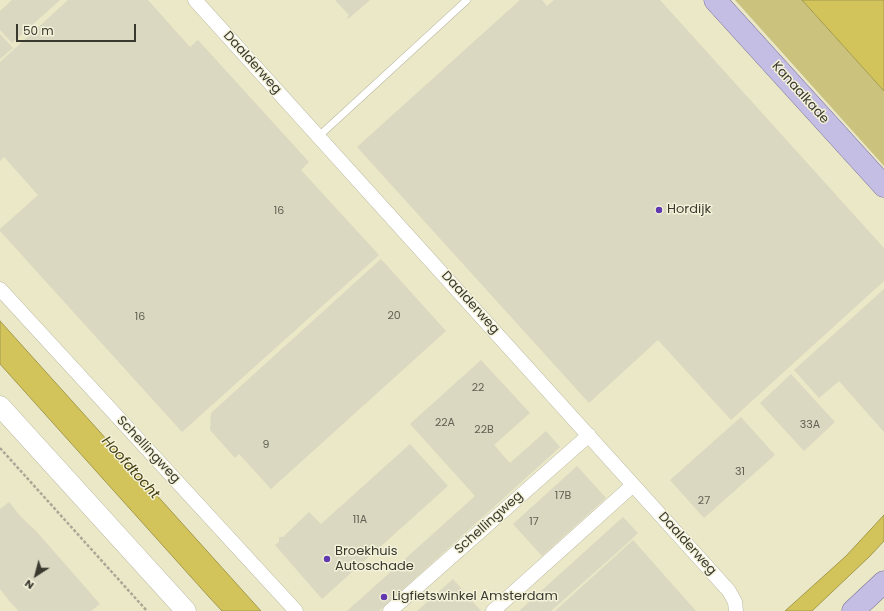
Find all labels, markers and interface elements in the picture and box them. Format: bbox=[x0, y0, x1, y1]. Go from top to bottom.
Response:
scale bar bbox=[18, 16, 138, 42]
text: 50 m bbox=[23, 22, 54, 39]
street label: Daalderweg bbox=[220, 28, 284, 98]
street label: Kanaalkade bbox=[768, 59, 832, 127]
place label: Hordijk bbox=[667, 202, 711, 218]
house number: 16 bbox=[274, 204, 284, 218]
marker: Hordijk bbox=[654, 205, 664, 215]
street label: Daalderweg bbox=[438, 268, 502, 338]
house number: 20 bbox=[387, 309, 401, 323]
house number: 16 bbox=[135, 310, 145, 324]
house number: 22 bbox=[472, 381, 484, 395]
street label: Schellingweg bbox=[113, 413, 183, 487]
house number: 22A bbox=[435, 416, 455, 430]
house number: 33A bbox=[800, 418, 820, 432]
house number: 22B bbox=[474, 423, 494, 437]
water label: Hoofdtocht bbox=[98, 433, 162, 503]
house number: 9 bbox=[263, 438, 269, 452]
house number: 31 bbox=[735, 465, 745, 479]
street label: Schellingweg bbox=[452, 488, 526, 558]
house number: 17B bbox=[555, 489, 571, 503]
house number: 27 bbox=[698, 494, 710, 508]
street label: Daalderweg bbox=[655, 509, 719, 579]
house number: 11A bbox=[353, 513, 367, 527]
house number: 17 bbox=[529, 515, 539, 529]
place label: Broekhuis Autoschade bbox=[335, 544, 414, 575]
marker: Broekhuis Autoschade bbox=[322, 554, 332, 564]
north arrow bbox=[16, 555, 56, 595]
text: N bbox=[21, 576, 37, 594]
place label: Ligfietswinkel Amsterdam bbox=[392, 589, 558, 605]
marker: Ligfietswinkel Amsterdam bbox=[379, 592, 389, 602]

